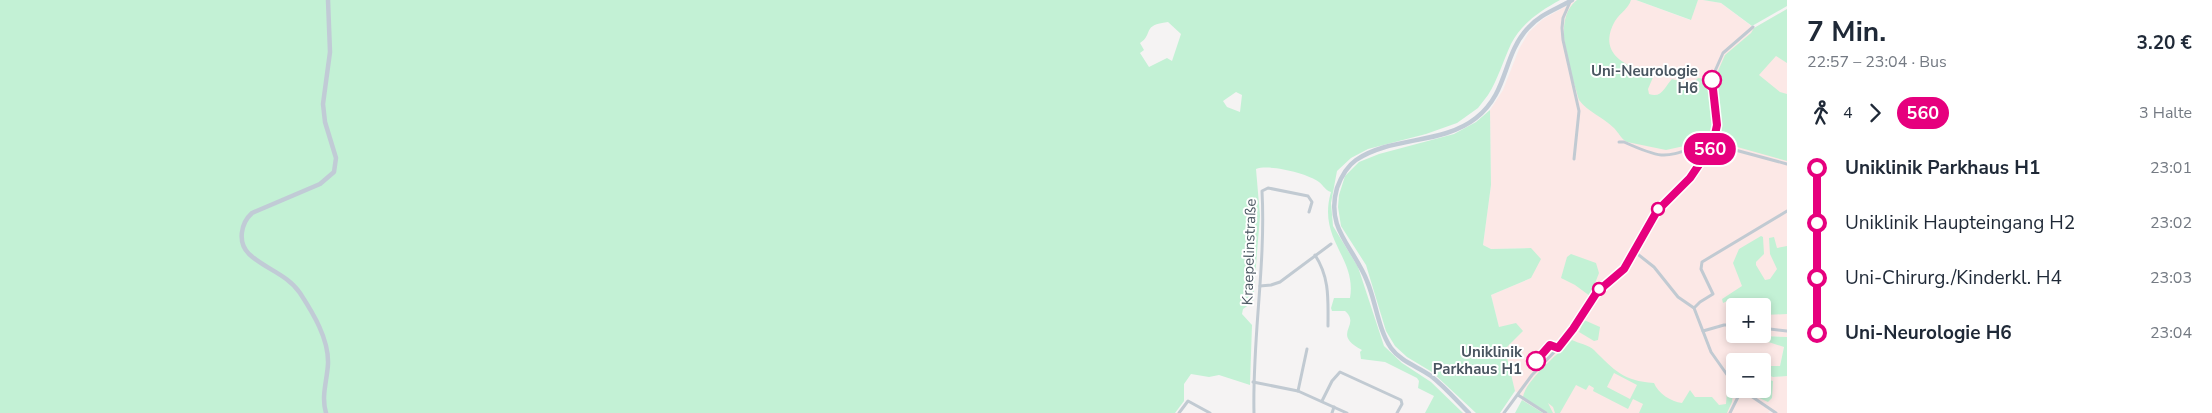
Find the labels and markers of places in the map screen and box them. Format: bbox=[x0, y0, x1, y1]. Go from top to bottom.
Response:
place label: Uni-Neurologie H6 bbox=[1591, 61, 1698, 98]
marker: Uni-Neurologie H6 bbox=[1702, 70, 1722, 90]
unlabelled marker bbox=[1651, 202, 1665, 216]
unlabelled marker bbox=[1592, 282, 1606, 296]
place label: Uniklinik Parkhaus H1 bbox=[1433, 342, 1523, 379]
marker: Uniklinik Parkhaus H1 bbox=[1526, 351, 1546, 371]

